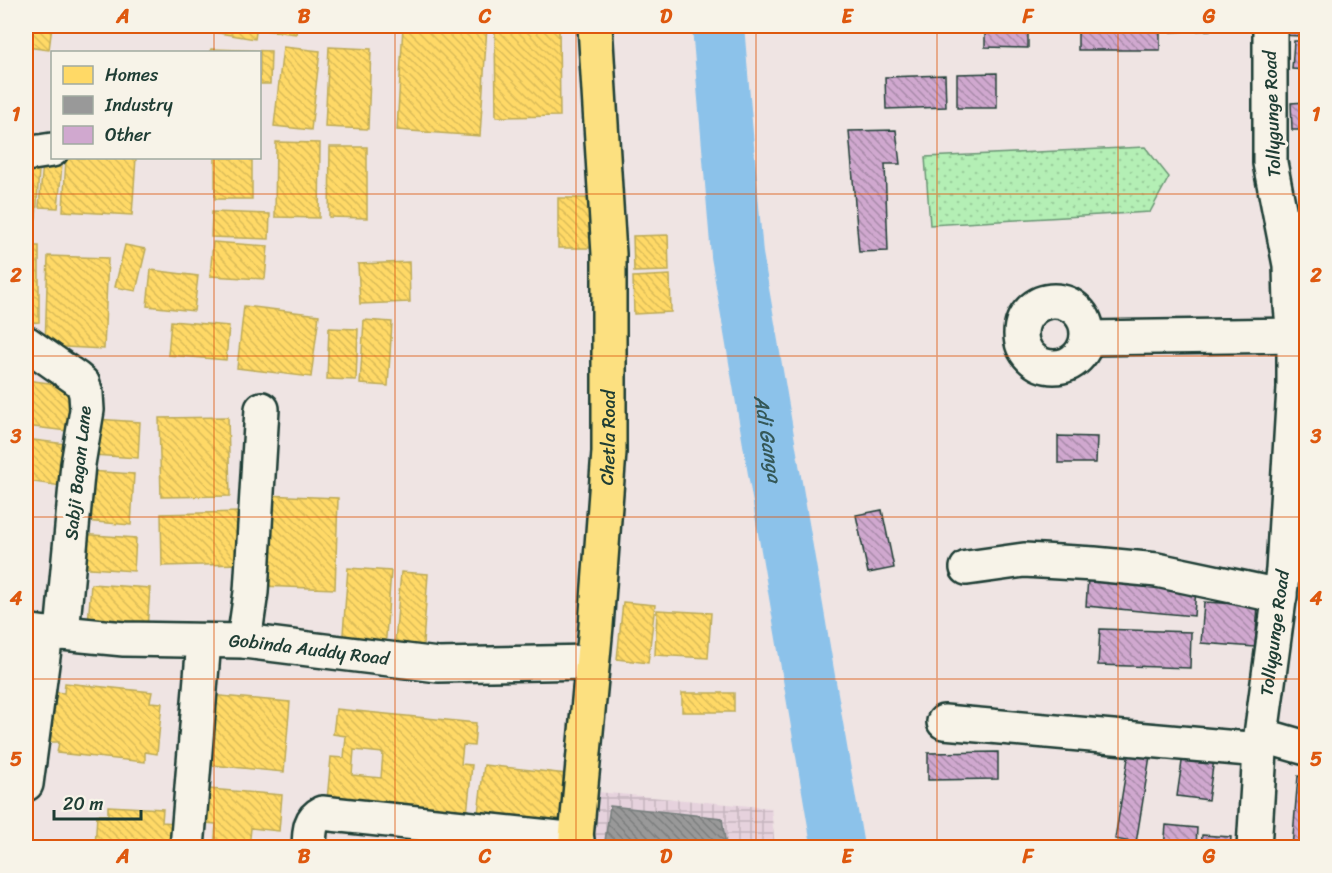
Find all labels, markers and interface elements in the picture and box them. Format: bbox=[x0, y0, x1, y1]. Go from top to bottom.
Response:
text: A bbox=[115, 0, 130, 34]
text: B bbox=[298, 0, 311, 34]
text: C bbox=[478, 0, 492, 34]
text: D bbox=[660, 0, 673, 34]
text: E bbox=[841, 0, 854, 34]
text: F bbox=[1022, 0, 1035, 34]
text: G bbox=[1202, 0, 1216, 34]
street label: Tollygunge Road bbox=[1254, 49, 1290, 178]
legend bbox=[51, 51, 261, 159]
text: Homes bbox=[105, 59, 159, 91]
text: Industry bbox=[104, 89, 174, 121]
text: 1 bbox=[12, 97, 21, 132]
text: 1 bbox=[1312, 97, 1321, 132]
text: Other bbox=[105, 119, 152, 151]
text: 2 bbox=[9, 258, 22, 293]
text: 2 bbox=[1309, 258, 1322, 293]
street label: Chetla Road bbox=[591, 388, 625, 486]
water label: Adi Ganga bbox=[743, 391, 793, 487]
street label: Sabji Bagan Lane bbox=[55, 404, 101, 542]
text: 3 bbox=[10, 419, 22, 454]
text: 3 bbox=[1310, 419, 1322, 454]
street label: Tollygunge Road bbox=[1250, 567, 1299, 698]
text: 4 bbox=[9, 581, 23, 616]
text: 4 bbox=[1309, 581, 1323, 616]
street label: Gobinda Auddy Road bbox=[229, 625, 392, 675]
text: 5 bbox=[10, 742, 22, 777]
text: 5 bbox=[1310, 742, 1322, 777]
scale bar bbox=[54, 783, 141, 821]
text: 20 m bbox=[63, 788, 103, 820]
text: A bbox=[115, 839, 130, 873]
text: B bbox=[298, 839, 311, 873]
text: C bbox=[478, 839, 492, 873]
text: D bbox=[660, 839, 673, 873]
text: E bbox=[841, 839, 854, 873]
text: F bbox=[1022, 839, 1035, 873]
text: G bbox=[1202, 839, 1216, 873]

